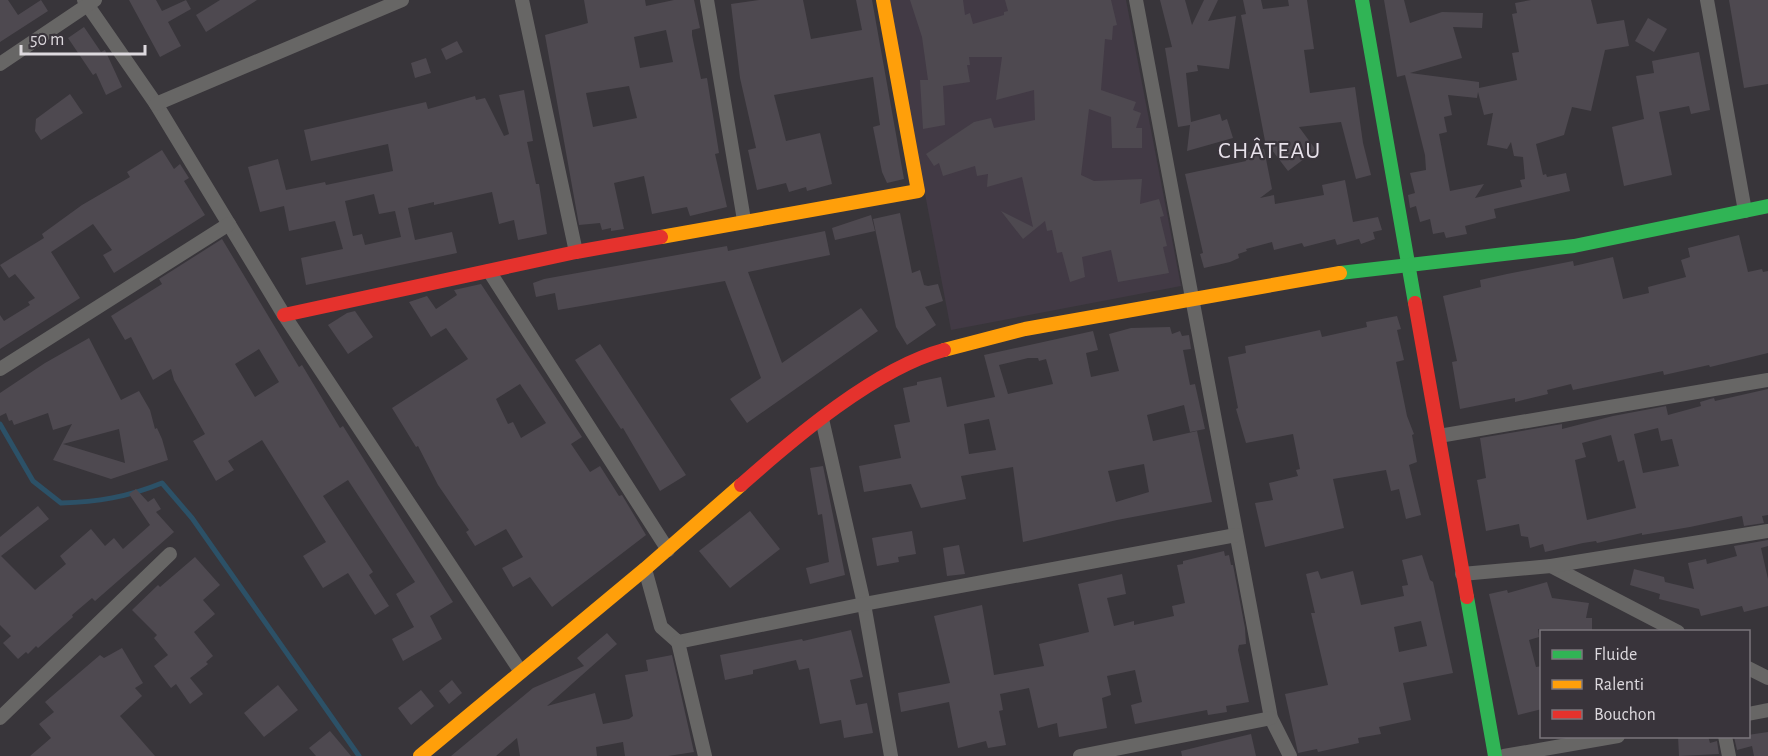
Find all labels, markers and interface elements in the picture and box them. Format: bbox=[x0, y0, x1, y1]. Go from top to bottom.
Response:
scale bar bbox=[21, 18, 146, 56]
text: 50 m bbox=[30, 31, 64, 49]
district label: CHÂTEAU bbox=[1218, 137, 1322, 163]
legend bbox=[1540, 630, 1750, 738]
text: Fluide bbox=[1594, 646, 1637, 664]
text: Ralenti bbox=[1594, 676, 1644, 694]
text: Bouchon bbox=[1594, 706, 1656, 724]

